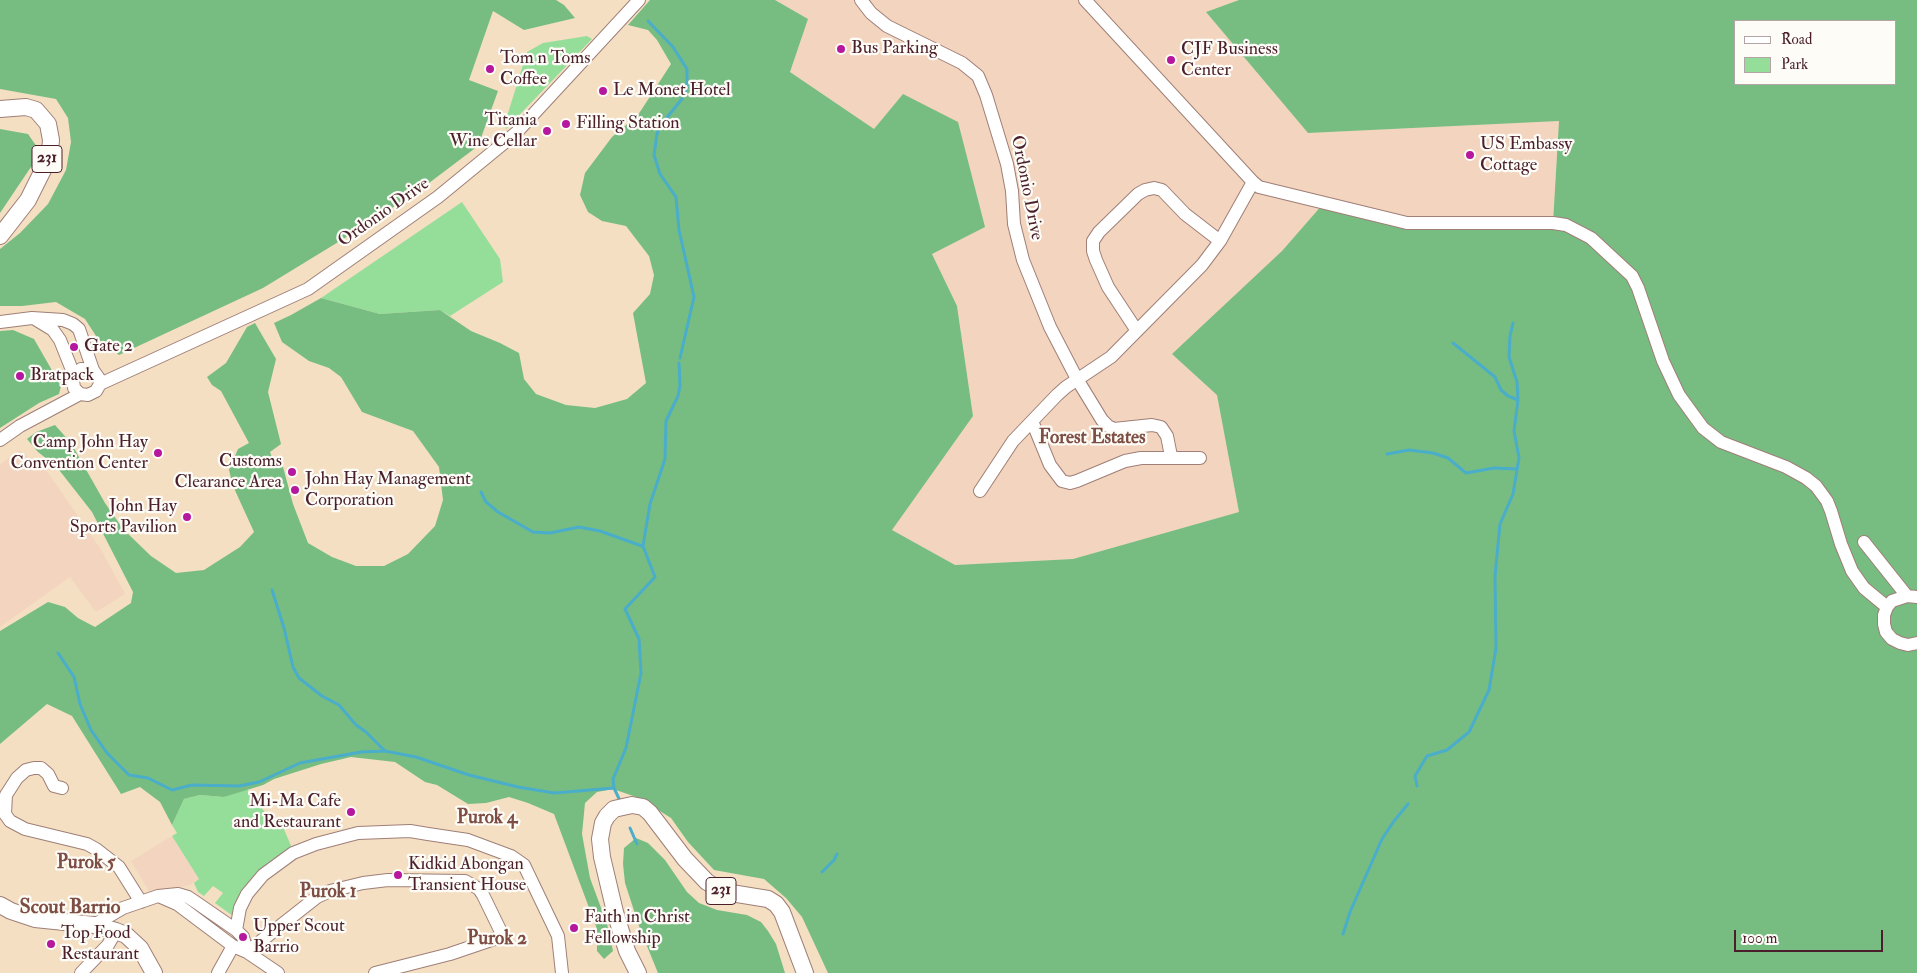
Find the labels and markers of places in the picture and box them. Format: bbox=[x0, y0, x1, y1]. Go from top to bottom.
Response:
place label: Bus Parking bbox=[851, 38, 938, 60]
place label: CJF Business Center bbox=[1181, 39, 1278, 82]
marker: Bus Parking bbox=[835, 43, 847, 55]
place label: Tom n Toms Coffee bbox=[500, 48, 590, 90]
marker: CJF Business Center bbox=[1165, 54, 1177, 66]
marker: Tom n Toms Coffee bbox=[484, 63, 496, 75]
place label: Le Monet Hotel bbox=[613, 80, 731, 102]
marker: Le Monet Hotel bbox=[597, 85, 609, 97]
place label: Titania Wine Cellar bbox=[449, 110, 537, 152]
place label: Filling Station bbox=[576, 113, 680, 135]
marker: Filling Station bbox=[560, 118, 572, 130]
marker: Titania Wine Cellar bbox=[541, 125, 553, 137]
place label: US Embassy Cottage bbox=[1480, 134, 1572, 176]
marker: US Embassy Cottage bbox=[1464, 149, 1476, 161]
place label: Gate 2 bbox=[84, 336, 133, 358]
marker: Gate 2 bbox=[68, 341, 80, 353]
place label: Bratpack bbox=[30, 365, 94, 387]
marker: Bratpack bbox=[14, 370, 26, 382]
place label: Camp John Hay Convention Center bbox=[11, 432, 148, 474]
marker: Camp John Hay Convention Center bbox=[152, 447, 164, 459]
place label: Customs Clearance Area bbox=[174, 451, 282, 494]
marker: Customs Clearance Area bbox=[286, 466, 298, 478]
place label: John Hay Management Corporation bbox=[305, 469, 471, 512]
marker: John Hay Management Corporation bbox=[289, 484, 301, 496]
place label: John Hay Sports Pavilion bbox=[70, 496, 177, 538]
marker: John Hay Sports Pavilion bbox=[181, 511, 193, 523]
place label: Mi-Ma Cafe and Restaurant bbox=[234, 791, 341, 834]
marker: Mi-Ma Cafe and Restaurant bbox=[345, 806, 357, 818]
place label: Kidkid Abongan Transient House bbox=[408, 854, 526, 896]
marker: Kidkid Abongan Transient House bbox=[392, 869, 404, 881]
place label: Faith in Christ Fellowship bbox=[584, 907, 690, 950]
place label: Upper Scout Barrio bbox=[253, 916, 345, 959]
marker: Faith in Christ Fellowship bbox=[568, 922, 580, 934]
place label: Top Food Restaurant bbox=[61, 923, 139, 966]
marker: Upper Scout Barrio bbox=[237, 931, 249, 943]
marker: Top Food Restaurant bbox=[45, 938, 57, 950]

